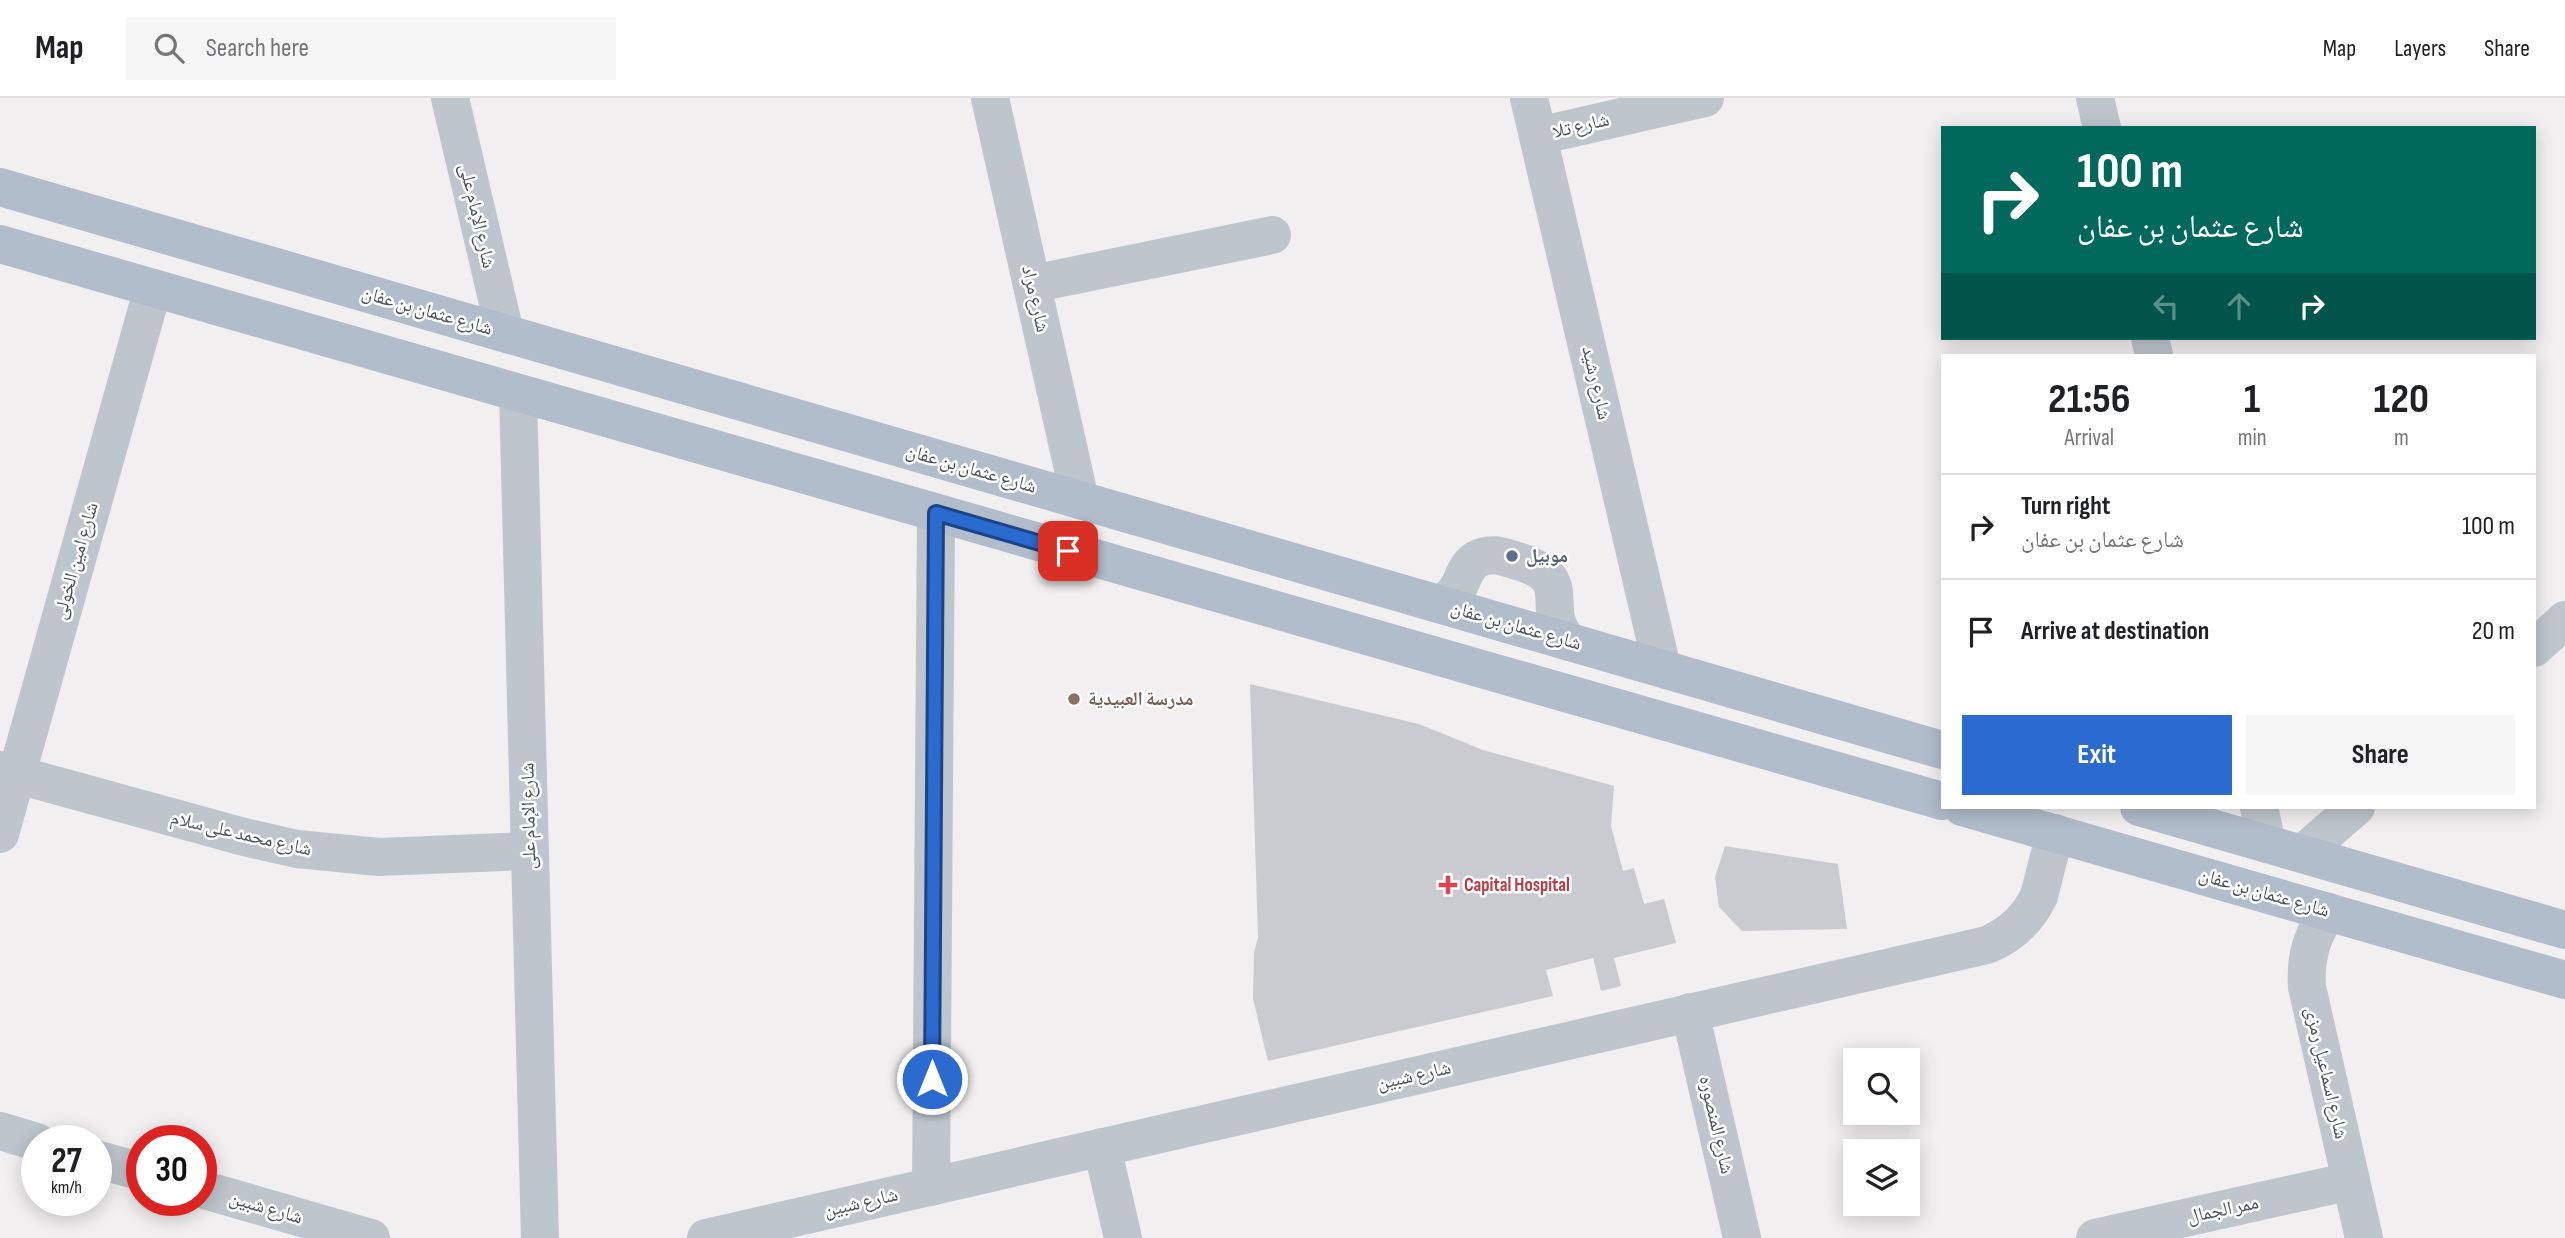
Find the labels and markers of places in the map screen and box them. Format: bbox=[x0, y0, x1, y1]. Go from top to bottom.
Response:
pin bbox=[1038, 521, 1098, 581]
place label: موبيل bbox=[1526, 545, 1568, 568]
marker: موبيل bbox=[1504, 548, 1520, 564]
place label: مدرسة العبيدية bbox=[1088, 688, 1194, 711]
marker: مدرسة العبيدية bbox=[1066, 691, 1082, 707]
place label: Capital Hospital bbox=[1464, 874, 1570, 897]
marker: Capital Hospital bbox=[1438, 875, 1458, 895]

